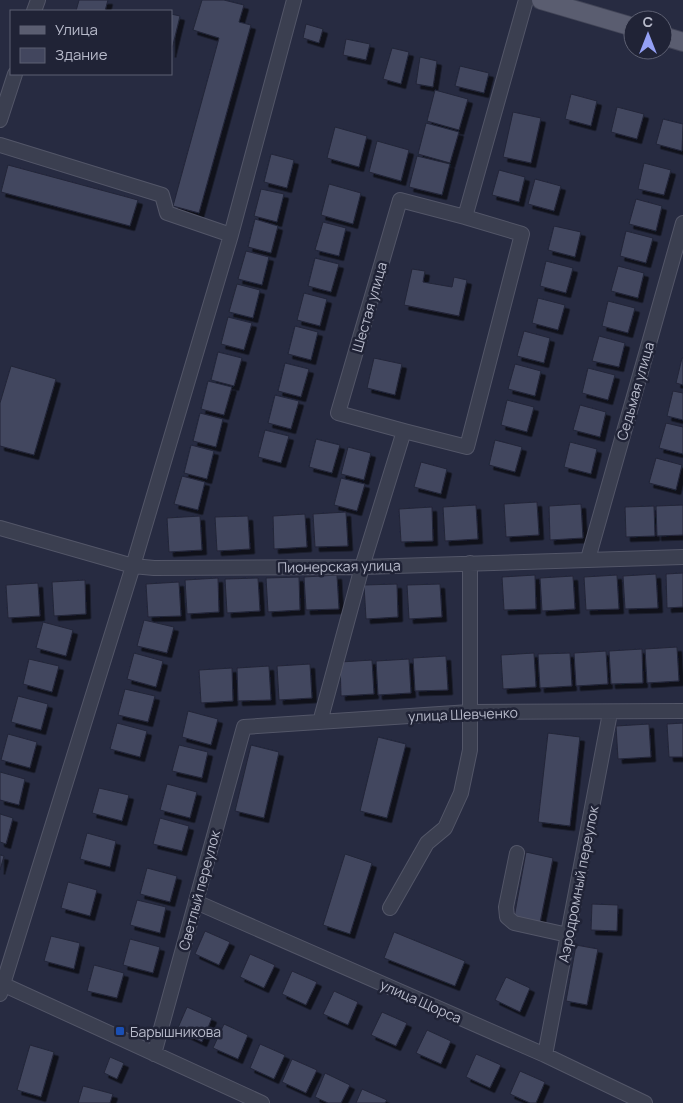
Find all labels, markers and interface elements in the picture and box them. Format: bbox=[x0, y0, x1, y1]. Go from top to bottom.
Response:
legend bbox=[10, 10, 172, 75]
north arrow bbox=[623, 10, 673, 60]
text: С bbox=[643, 12, 653, 31]
text: Улица bbox=[55, 19, 98, 40]
text: Здание bbox=[55, 44, 108, 65]
street label: Шестая улица bbox=[347, 260, 391, 354]
street label: Седьмая улица bbox=[612, 340, 658, 442]
street label: Пионерская улица bbox=[277, 555, 401, 577]
street label: улица Шевченко bbox=[408, 703, 518, 725]
street label: Аэродромный переулок bbox=[553, 803, 603, 964]
street label: Светлый переулок bbox=[174, 827, 224, 952]
street label: улица Щорса bbox=[377, 975, 465, 1027]
place label: Барышникова bbox=[130, 1022, 221, 1041]
marker: Барышникова bbox=[114, 1025, 126, 1037]

